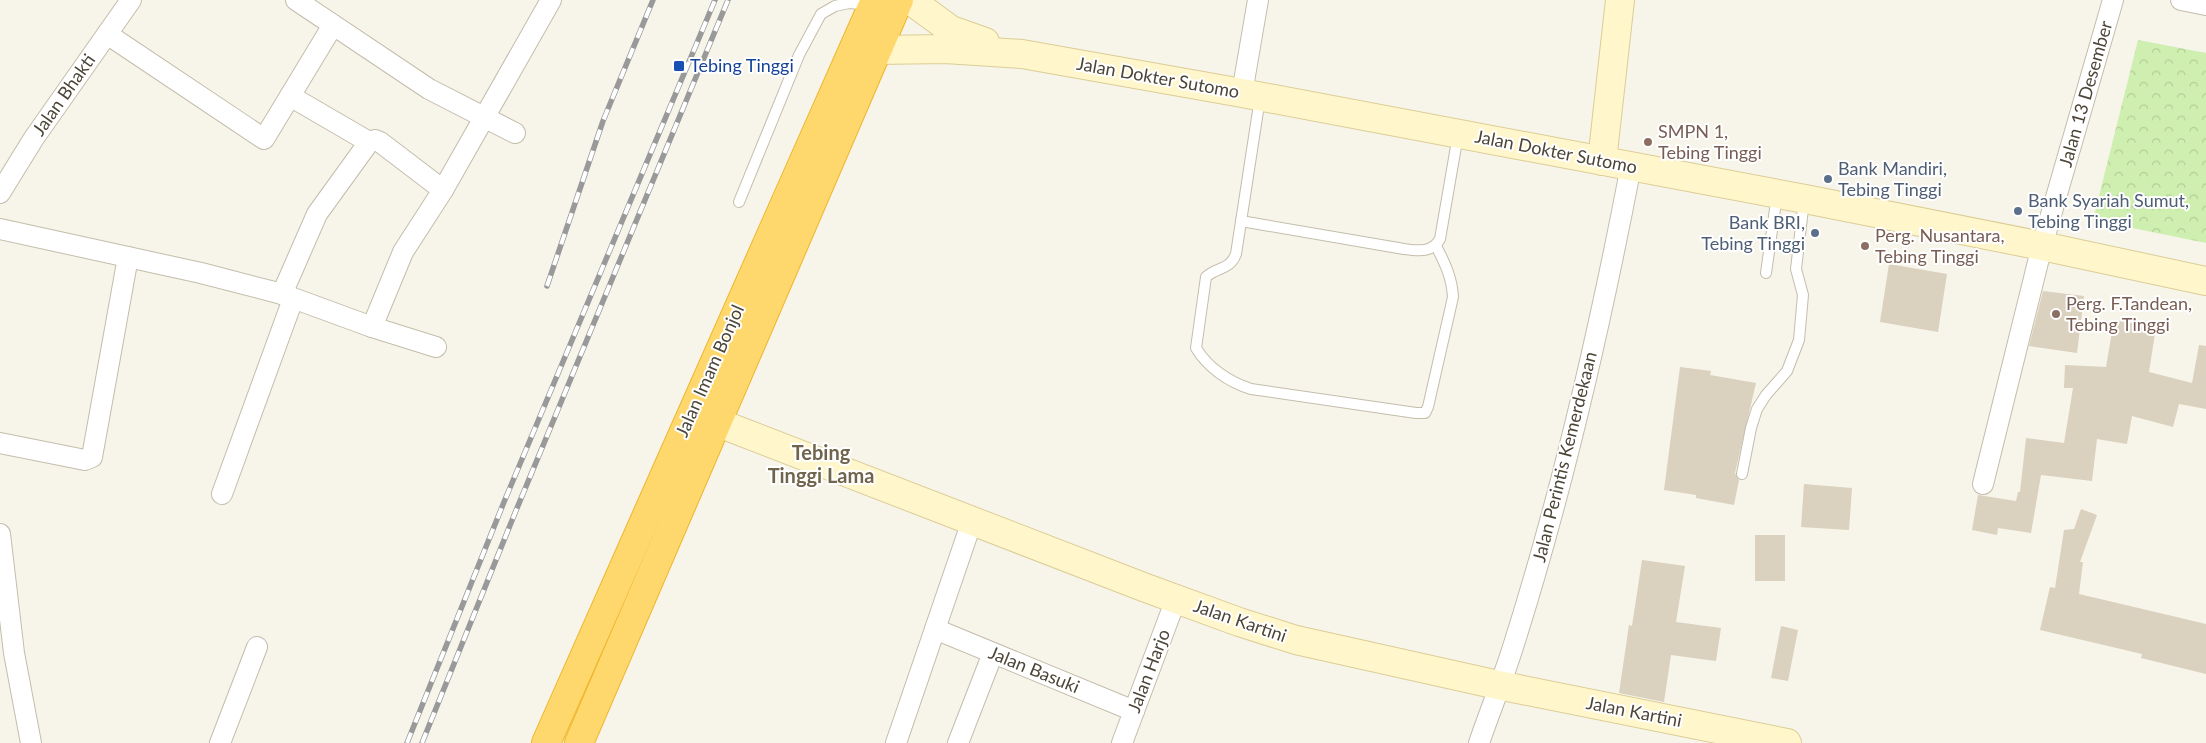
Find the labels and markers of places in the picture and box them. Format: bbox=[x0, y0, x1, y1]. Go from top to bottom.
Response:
place label: Tebing Tinggi bbox=[690, 54, 794, 76]
marker: Tebing Tinggi bbox=[672, 59, 686, 73]
place label: SMPN 1, Tebing Tinggi bbox=[1658, 120, 1762, 163]
marker: SMPN 1, Tebing Tinggi bbox=[1642, 136, 1654, 148]
place label: Bank Mandiri, Tebing Tinggi bbox=[1838, 157, 1947, 200]
marker: Bank Mandiri, Tebing Tinggi bbox=[1822, 173, 1834, 185]
place label: Bank Syariah Sumut, Tebing Tinggi bbox=[2028, 189, 2189, 232]
marker: Bank Syariah Sumut, Tebing Tinggi bbox=[2012, 205, 2024, 217]
place label: Bank BRI, Tebing Tinggi bbox=[1701, 211, 1805, 254]
place label: Perg. Nusantara, Tebing Tinggi bbox=[1875, 224, 2005, 267]
marker: Bank BRI, Tebing Tinggi bbox=[1809, 227, 1821, 239]
marker: Perg. Nusantara, Tebing Tinggi bbox=[1859, 240, 1871, 252]
place label: Perg. F.Tandean, Tebing Tinggi bbox=[2066, 292, 2192, 335]
marker: Perg. F.Tandean, Tebing Tinggi bbox=[2050, 308, 2062, 320]

